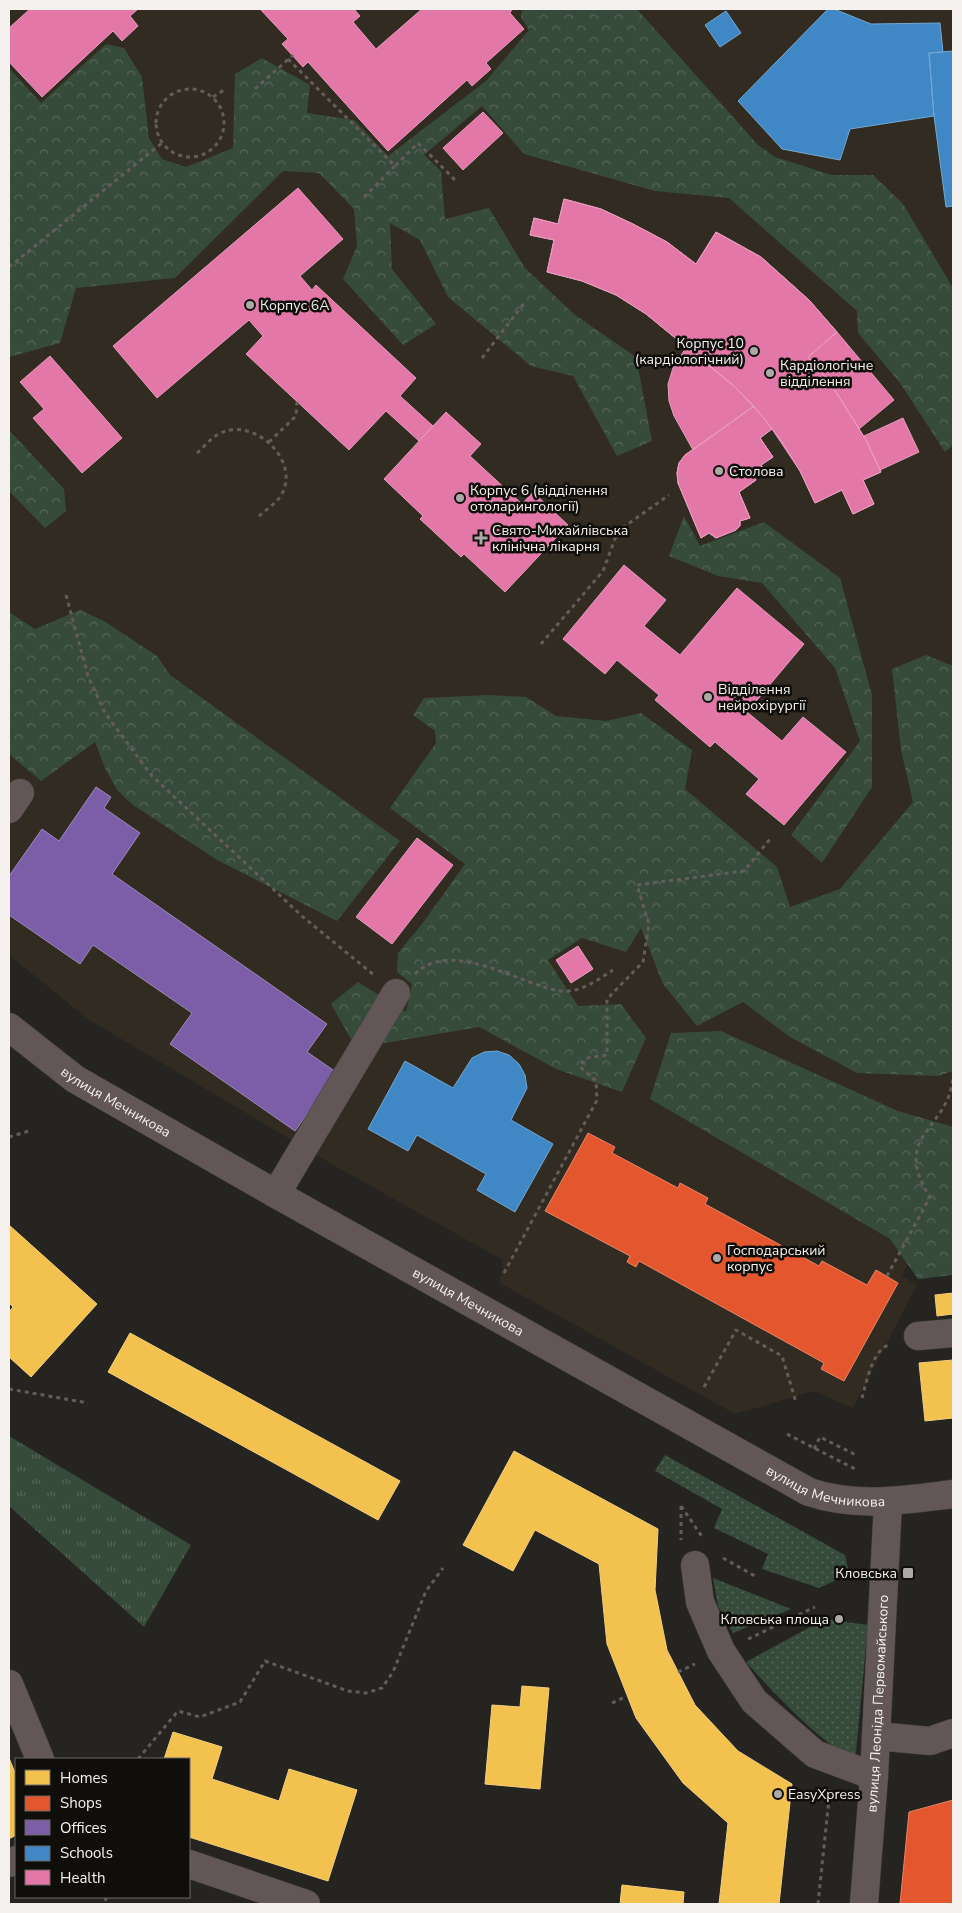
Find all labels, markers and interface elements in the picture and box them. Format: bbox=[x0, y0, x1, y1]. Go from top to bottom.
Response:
place label: Корпус 6А bbox=[260, 296, 329, 315]
marker: Корпус 6А bbox=[244, 299, 256, 311]
place label: Корпус 10 (кардіологічний) bbox=[635, 334, 744, 369]
marker: Корпус 10 (кардіологічний) bbox=[748, 345, 760, 357]
place label: Кардіологічне відділення bbox=[780, 356, 873, 391]
marker: Кардіологічне відділення bbox=[764, 367, 776, 379]
place label: Столова bbox=[729, 462, 784, 481]
marker: Столова bbox=[713, 465, 725, 477]
place label: Корпус 6 (відділення отоларингології) bbox=[470, 481, 608, 516]
marker: Корпус 6 (відділення отоларингології) bbox=[454, 492, 466, 504]
place label: Свято-Михайлівська клінічна лікарня bbox=[492, 521, 628, 556]
marker: Свято-Михайлівська клінічна лікарня bbox=[474, 531, 488, 545]
place label: Відділення нейрохірургії bbox=[718, 680, 806, 715]
marker: Відділення нейрохірургії bbox=[702, 691, 714, 703]
street label: вулиця Мечникова bbox=[57, 1062, 174, 1142]
place label: Господарський корпус bbox=[727, 1241, 826, 1276]
marker: Господарський корпус bbox=[711, 1252, 723, 1264]
street label: вулиця Мечникова bbox=[409, 1263, 527, 1341]
street label: вулиця Мечникова bbox=[763, 1461, 885, 1511]
place label: Кловська bbox=[835, 1564, 897, 1583]
marker: Кловська bbox=[901, 1566, 915, 1580]
street label: вулиця Леоніда Первомайського bbox=[862, 1594, 893, 1813]
place label: Кловська площа bbox=[721, 1610, 829, 1629]
marker: Кловська площа bbox=[833, 1613, 845, 1625]
legend bbox=[15, 1758, 190, 1898]
text: Homes bbox=[60, 1768, 108, 1788]
place label: EasyXpress bbox=[788, 1785, 861, 1804]
marker: EasyXpress bbox=[772, 1788, 784, 1800]
text: Shops bbox=[60, 1793, 102, 1813]
text: Offices bbox=[60, 1818, 107, 1838]
text: Schools bbox=[60, 1843, 113, 1863]
text: Health bbox=[60, 1868, 105, 1888]

